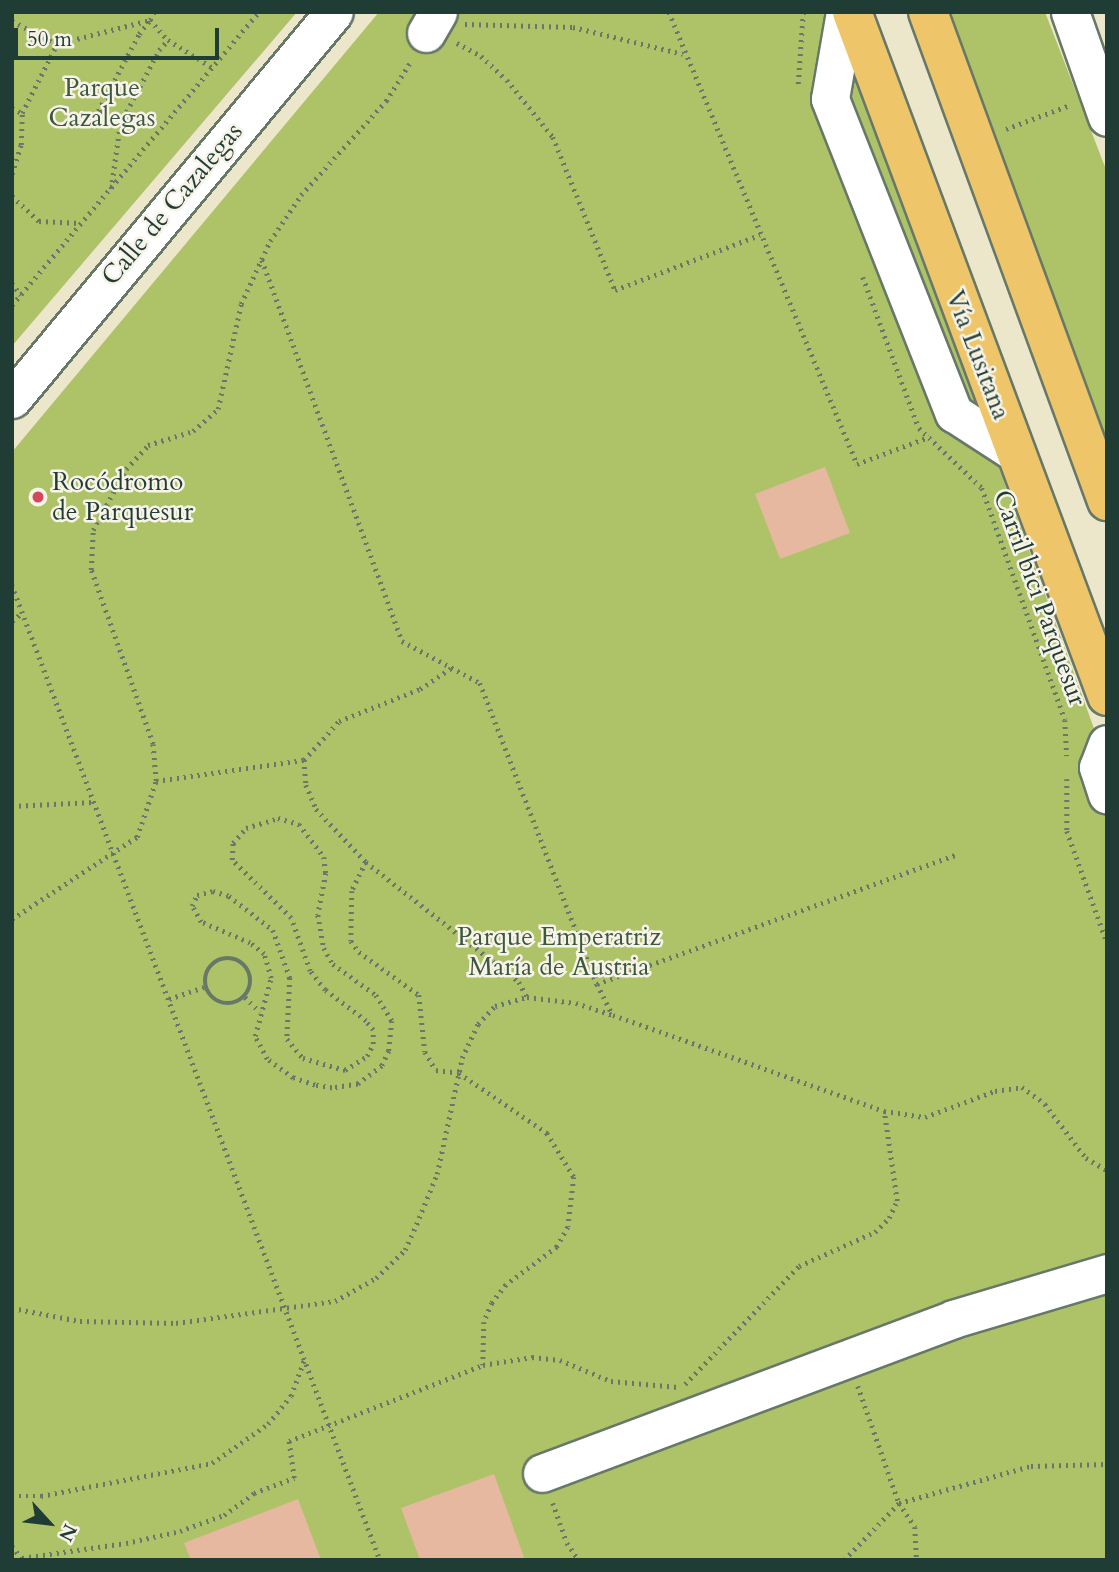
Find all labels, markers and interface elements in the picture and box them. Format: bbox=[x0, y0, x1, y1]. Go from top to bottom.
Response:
scale bar bbox=[18, 14, 222, 58]
text: 50 m bbox=[27, 25, 72, 54]
park label: Parque Cazalegas bbox=[49, 72, 155, 134]
street label: Calle de Cazalegas bbox=[95, 116, 249, 292]
street label: Vía Lusitana bbox=[939, 286, 1017, 424]
place label: Rocódromo de Parquesur bbox=[52, 466, 193, 528]
street label: Carril bici Parquesur bbox=[987, 486, 1093, 710]
marker: Rocódromo de Parquesur bbox=[30, 489, 46, 505]
park label: Parque Emperatriz María de Austria bbox=[457, 921, 661, 982]
north arrow bbox=[14, 1488, 84, 1558]
text: N bbox=[52, 1519, 83, 1546]

